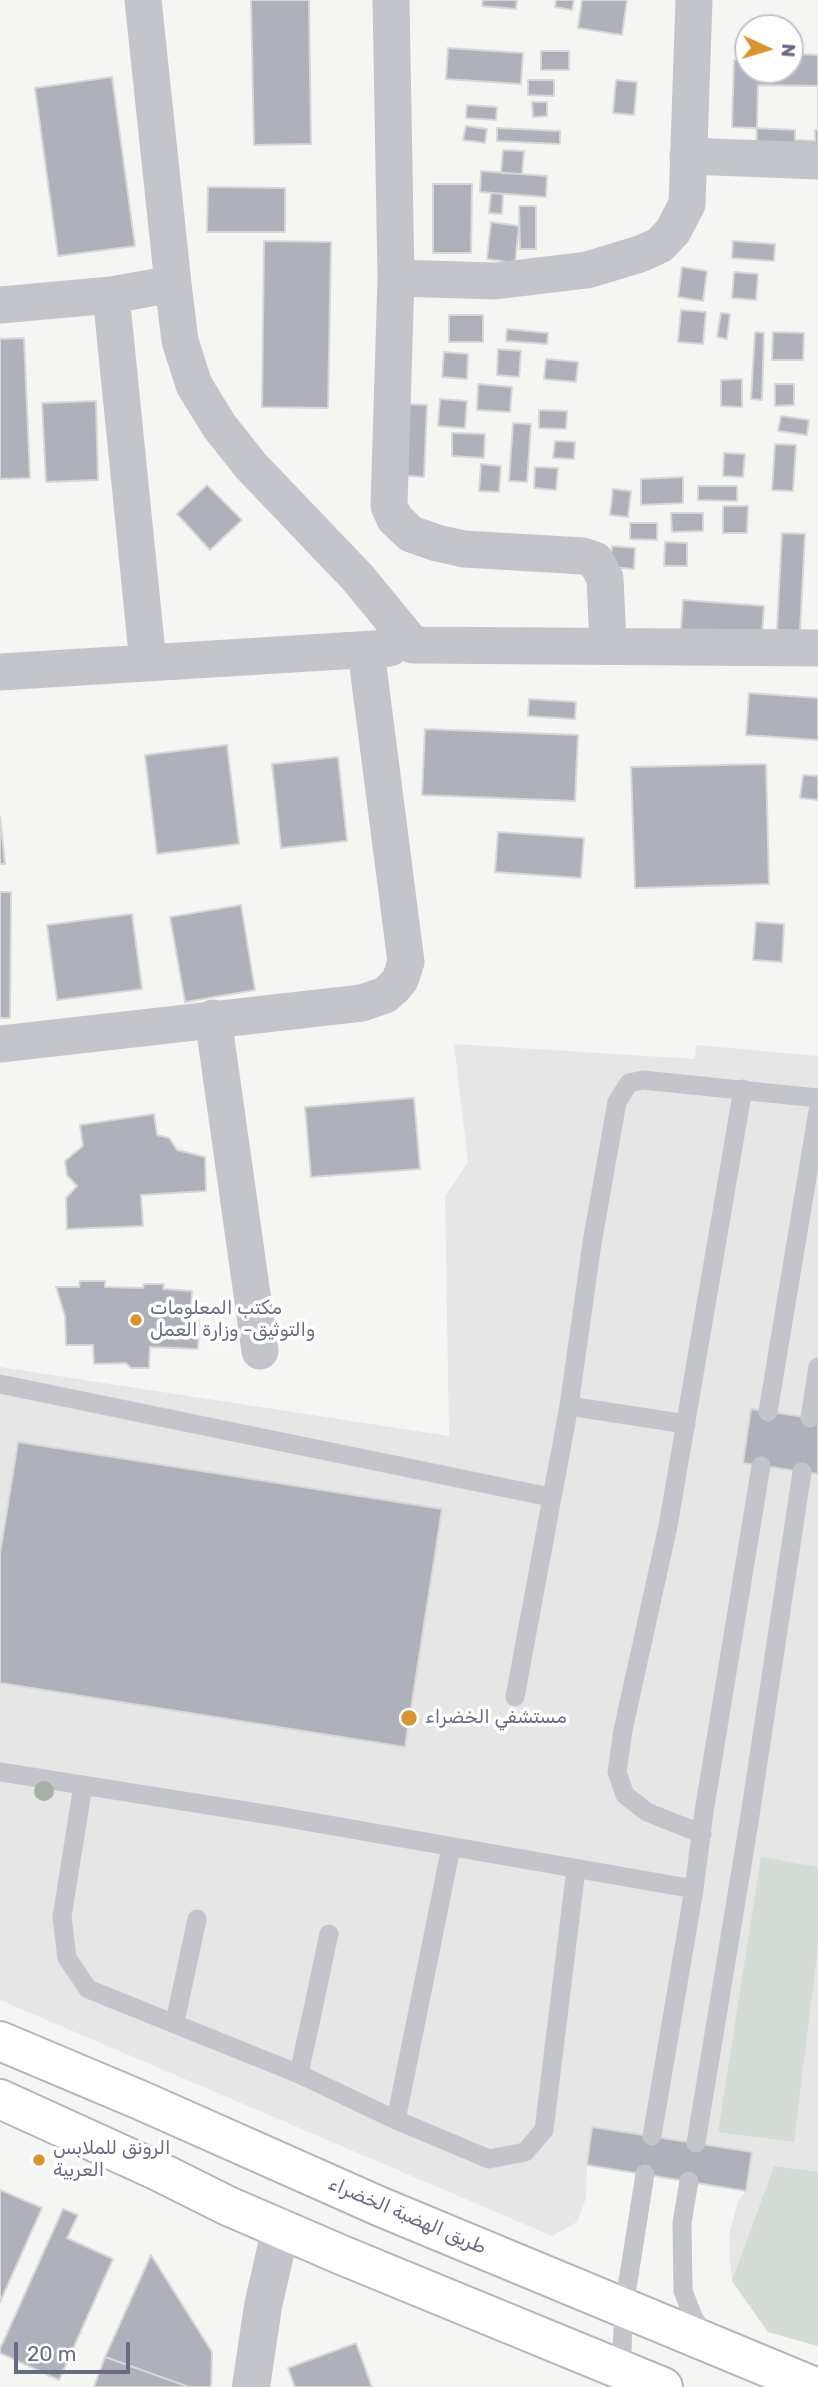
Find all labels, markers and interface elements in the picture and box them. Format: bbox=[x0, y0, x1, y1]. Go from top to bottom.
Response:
north arrow bbox=[734, 14, 804, 84]
text: N bbox=[777, 43, 800, 58]
place label: مكتب المعلومات والتوثيق- وزارة العمل bbox=[150, 1298, 315, 1342]
marker: مكتب المعلومات والتوثيق- وزارة العمل bbox=[128, 1312, 144, 1328]
place label: مستشفي الخضراء bbox=[425, 1707, 567, 1729]
marker: مستشفي الخضراء bbox=[399, 1708, 419, 1728]
place label: الرونق للملابس العربية bbox=[53, 2138, 170, 2182]
marker: الرونق للملابس العربية bbox=[31, 2152, 47, 2168]
street label: طريق الهضبة الخضراء bbox=[325, 2172, 489, 2260]
scale bar bbox=[18, 2328, 133, 2372]
text: 20 m bbox=[27, 2341, 76, 2366]

